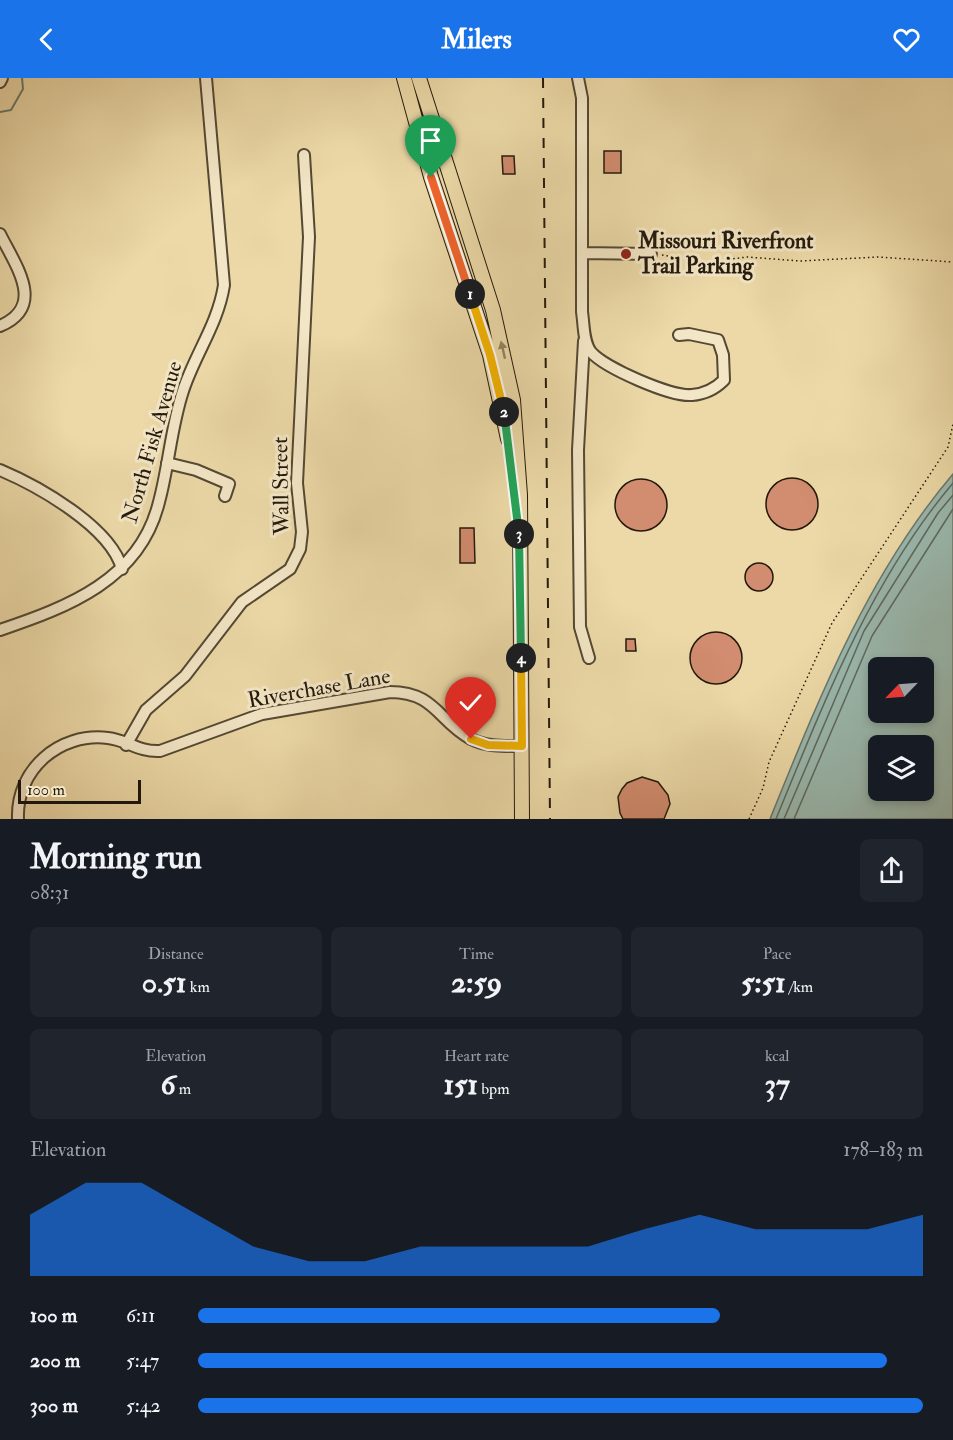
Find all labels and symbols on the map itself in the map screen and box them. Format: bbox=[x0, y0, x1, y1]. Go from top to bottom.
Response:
pin bbox=[405, 115, 456, 177]
place label: Missouri Riverfront Trail Parking bbox=[637, 227, 814, 281]
marker: Missouri Riverfront Trail Parking bbox=[619, 247, 633, 261]
pin: 1 bbox=[455, 279, 485, 309]
one-way arrow bbox=[498, 341, 508, 360]
street label: North Fisk Avenue bbox=[116, 358, 188, 526]
pin: 2 bbox=[489, 397, 519, 427]
street label: Wall Street bbox=[266, 437, 296, 536]
pin: 3 bbox=[504, 519, 534, 549]
pin: 4 bbox=[506, 643, 536, 673]
north arrow bbox=[868, 657, 934, 723]
street label: Riverchase Lane bbox=[245, 662, 393, 714]
pin bbox=[445, 677, 496, 739]
scale bar bbox=[18, 777, 141, 804]

